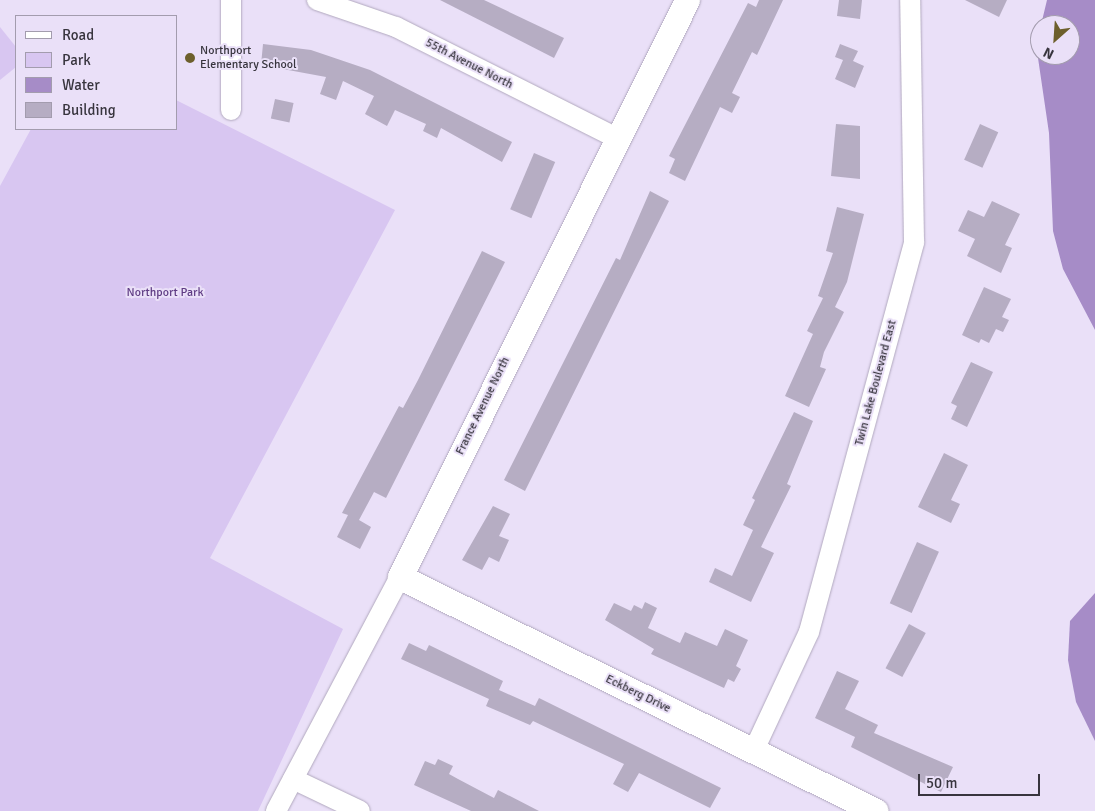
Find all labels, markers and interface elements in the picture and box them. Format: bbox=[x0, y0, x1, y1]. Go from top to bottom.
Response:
legend bbox=[15, 15, 178, 130]
north arrow bbox=[1030, 15, 1080, 65]
text: Road bbox=[62, 26, 94, 44]
street label: 55th Avenue North bbox=[423, 36, 515, 92]
text: N bbox=[1041, 43, 1057, 63]
place label: Northport Elementary School bbox=[200, 44, 296, 72]
text: Park bbox=[62, 51, 91, 69]
marker: Northport Elementary School bbox=[184, 52, 196, 64]
text: Water bbox=[62, 76, 100, 94]
text: Building bbox=[62, 101, 116, 119]
park label: Northport Park bbox=[127, 286, 203, 300]
street label: Twin Lake Boulevard East bbox=[852, 319, 900, 447]
street label: France Avenue North bbox=[453, 355, 513, 457]
street label: Eckberg Drive bbox=[603, 672, 673, 716]
scale bar bbox=[920, 764, 1042, 796]
text: 50 m bbox=[926, 774, 957, 792]

